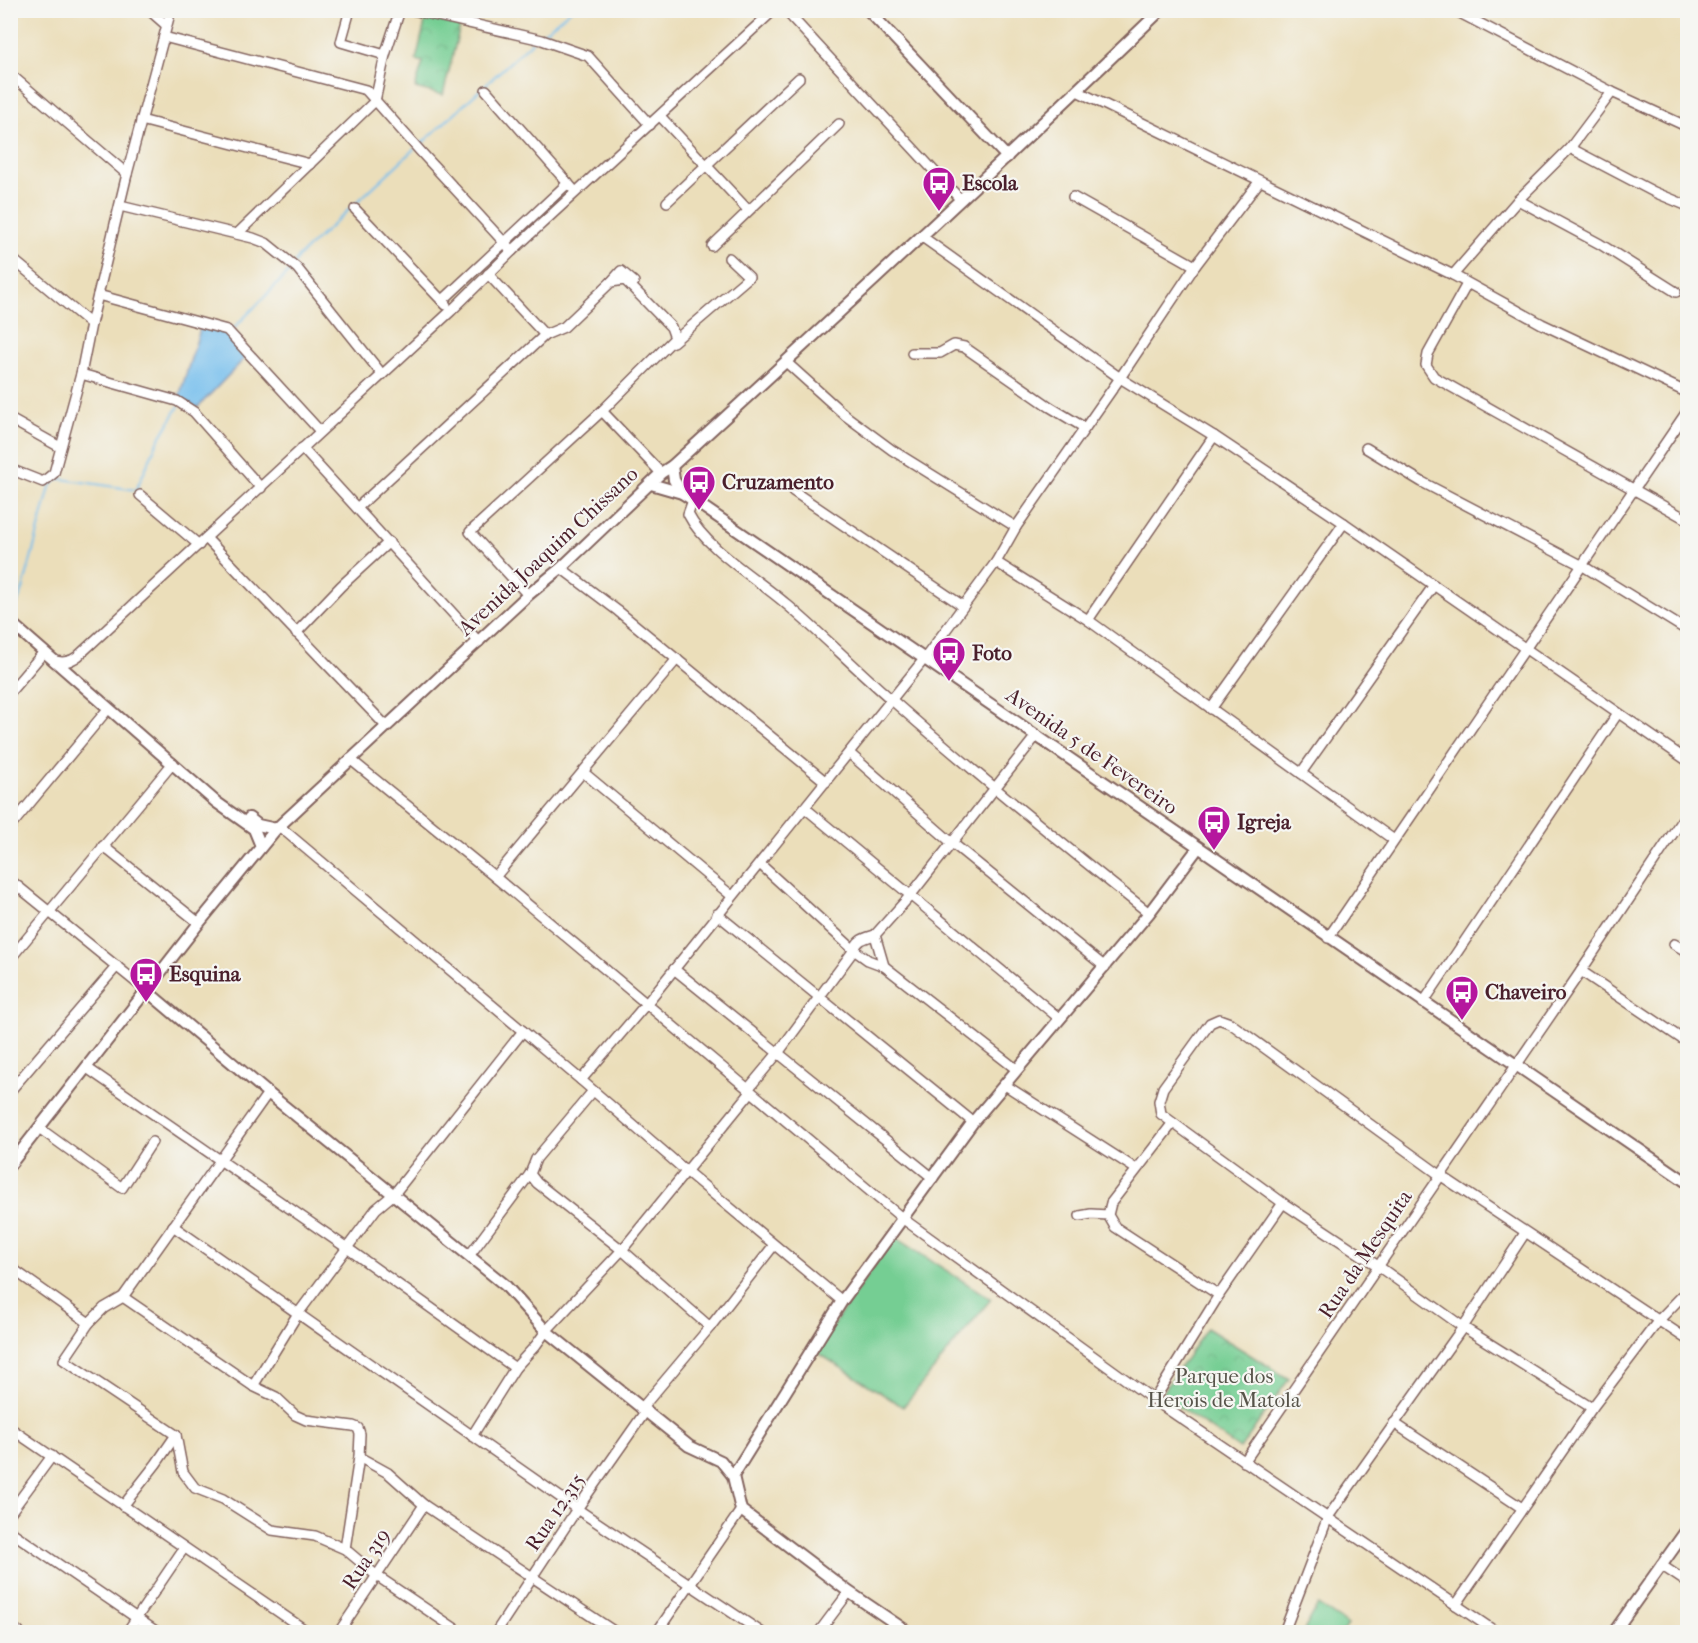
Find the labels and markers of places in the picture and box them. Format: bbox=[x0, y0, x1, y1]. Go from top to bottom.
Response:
bus stop icon: Escola bbox=[921, 165, 957, 212]
place label: Escola bbox=[962, 171, 1019, 195]
bus stop icon: Cruzamento bbox=[681, 464, 717, 511]
place label: Cruzamento bbox=[722, 470, 834, 494]
bus stop icon: Foto bbox=[931, 635, 967, 682]
place label: Foto bbox=[971, 641, 1012, 665]
bus stop icon: Igreja bbox=[1196, 804, 1232, 851]
place label: Igreja bbox=[1237, 810, 1292, 834]
bus stop icon: Esquina bbox=[128, 956, 164, 1003]
place label: Esquina bbox=[169, 962, 242, 986]
bus stop icon: Chaveiro bbox=[1444, 974, 1480, 1021]
place label: Chaveiro bbox=[1485, 980, 1567, 1004]

